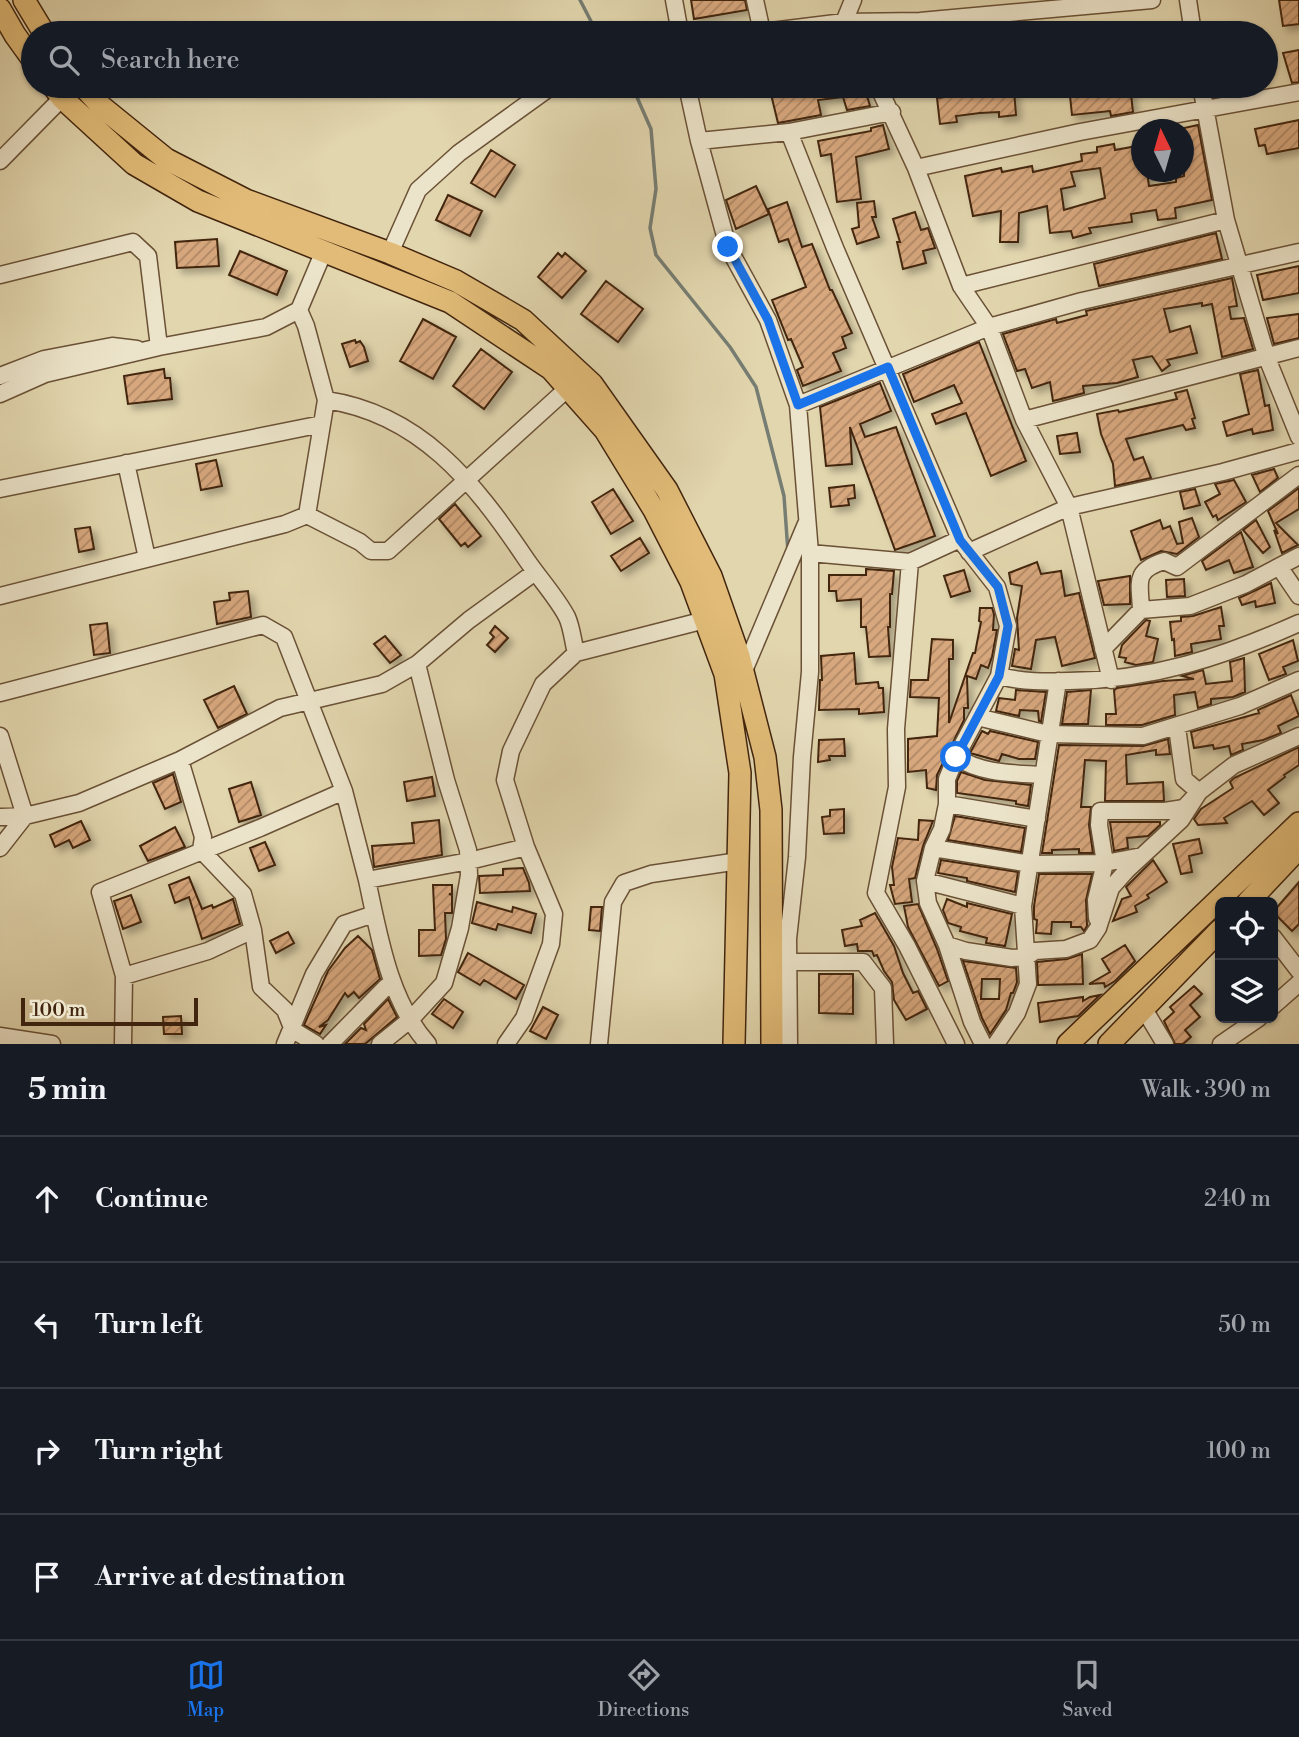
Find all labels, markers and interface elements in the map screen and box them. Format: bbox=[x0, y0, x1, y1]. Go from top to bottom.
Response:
search box bbox=[21, 21, 1278, 98]
icon: search bbox=[45, 41, 83, 79]
text: Search here bbox=[101, 44, 240, 76]
north arrow bbox=[1131, 119, 1194, 182]
route end bbox=[712, 231, 743, 262]
route start bbox=[940, 741, 971, 772]
map controls bbox=[1215, 897, 1278, 1023]
button: locate bbox=[1215, 897, 1278, 960]
button: layers bbox=[1215, 960, 1278, 1023]
scale bar bbox=[21, 995, 198, 1027]
text: 100 m bbox=[32, 998, 85, 1022]
text: 5 min bbox=[28, 1071, 107, 1109]
text: Walk · 390 m bbox=[1141, 1076, 1271, 1104]
icon: ahead bbox=[28, 1180, 66, 1218]
text: Continue bbox=[95, 1183, 208, 1215]
text: 240 m bbox=[1204, 1185, 1271, 1213]
icon: left bbox=[28, 1306, 66, 1344]
text: Turn left bbox=[95, 1309, 203, 1341]
text: 50 m bbox=[1218, 1311, 1271, 1339]
icon: right bbox=[28, 1432, 66, 1470]
text: Turn right bbox=[95, 1435, 223, 1467]
text: 100 m bbox=[1206, 1437, 1271, 1465]
icon: arrive bbox=[28, 1558, 66, 1596]
text: Arrive at destination bbox=[95, 1561, 345, 1593]
tab: Map bbox=[187, 1656, 225, 1722]
tab: Directions bbox=[598, 1656, 689, 1722]
tab: Saved bbox=[1063, 1656, 1112, 1722]

